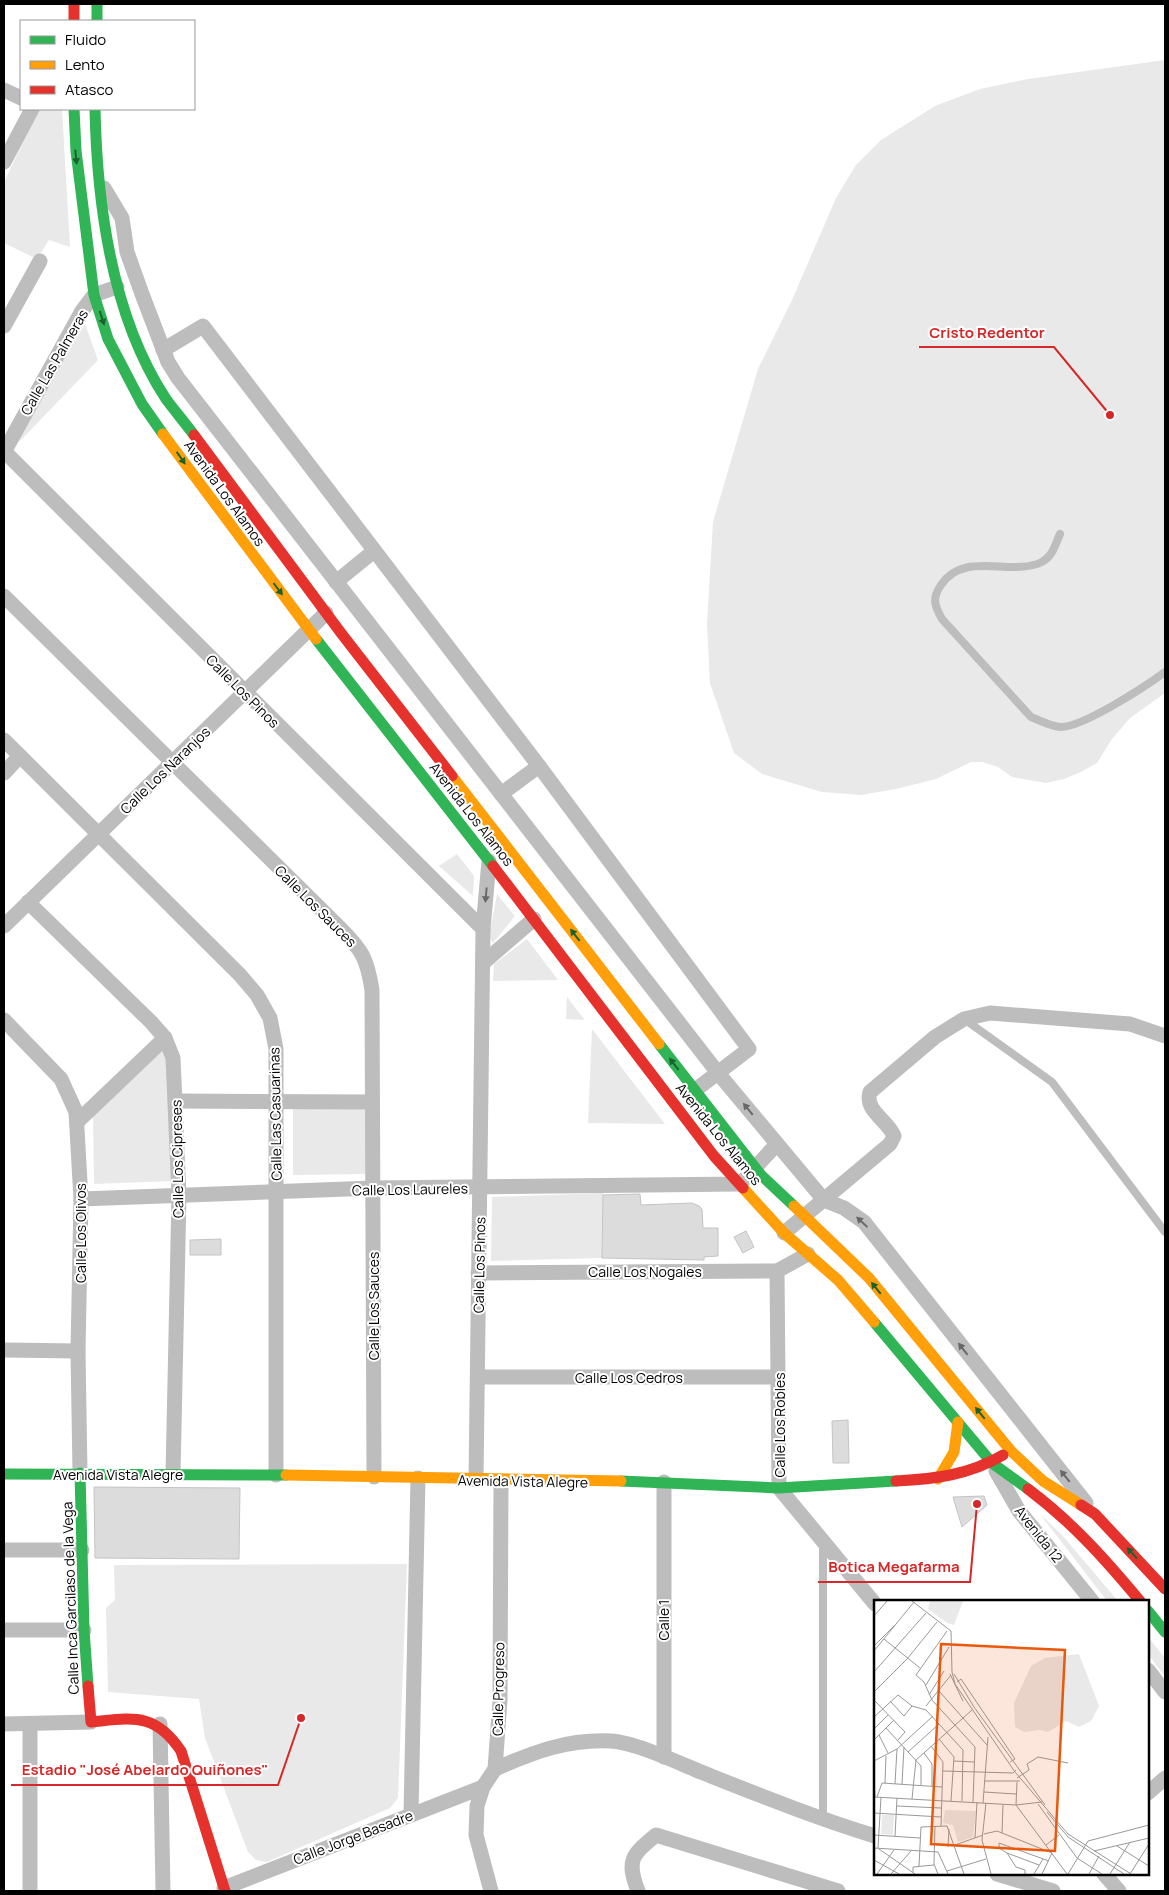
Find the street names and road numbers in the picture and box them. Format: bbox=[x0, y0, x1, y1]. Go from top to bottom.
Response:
street label: Calle Las Palmeras bbox=[16, 306, 92, 418]
street label: Avenida Los Alamos bbox=[180, 436, 270, 550]
street label: Calle Los Pinos bbox=[202, 650, 284, 732]
street label: Calle Los Naranjos bbox=[116, 722, 214, 818]
street label: Avenida Los Alamos bbox=[426, 758, 518, 870]
street label: Calle Los Sauces bbox=[271, 861, 361, 951]
street label: Calle Las Casuarinas bbox=[264, 1047, 286, 1181]
street label: Avenida Los Alamos bbox=[672, 1079, 766, 1189]
street label: Calle Los Cipreses bbox=[166, 1100, 188, 1218]
street label: Calle Los Laureles bbox=[352, 1178, 468, 1200]
street label: Calle Los Olivos bbox=[71, 1183, 90, 1283]
street label: Calle Los Pinos bbox=[469, 1217, 489, 1313]
street label: Calle Los Sauces bbox=[364, 1252, 383, 1360]
street label: Calle Los Nogales bbox=[588, 1262, 702, 1281]
street label: Calle Los Cedros bbox=[575, 1368, 683, 1387]
street label: Calle Los Robles bbox=[770, 1372, 789, 1478]
street label: Avenida Vista Alegre bbox=[53, 1465, 183, 1484]
street label: Avenida Vista Alegre bbox=[458, 1470, 588, 1492]
street label: Calle Inca Garcilaso de la Vega bbox=[57, 1501, 83, 1695]
street label: Avenida 12 bbox=[1011, 1502, 1067, 1566]
street label: Calle 1 bbox=[654, 1600, 673, 1640]
street label: Calle Progreso bbox=[488, 1642, 508, 1736]
street label: Calle Jorge Basadre bbox=[290, 1805, 416, 1869]

